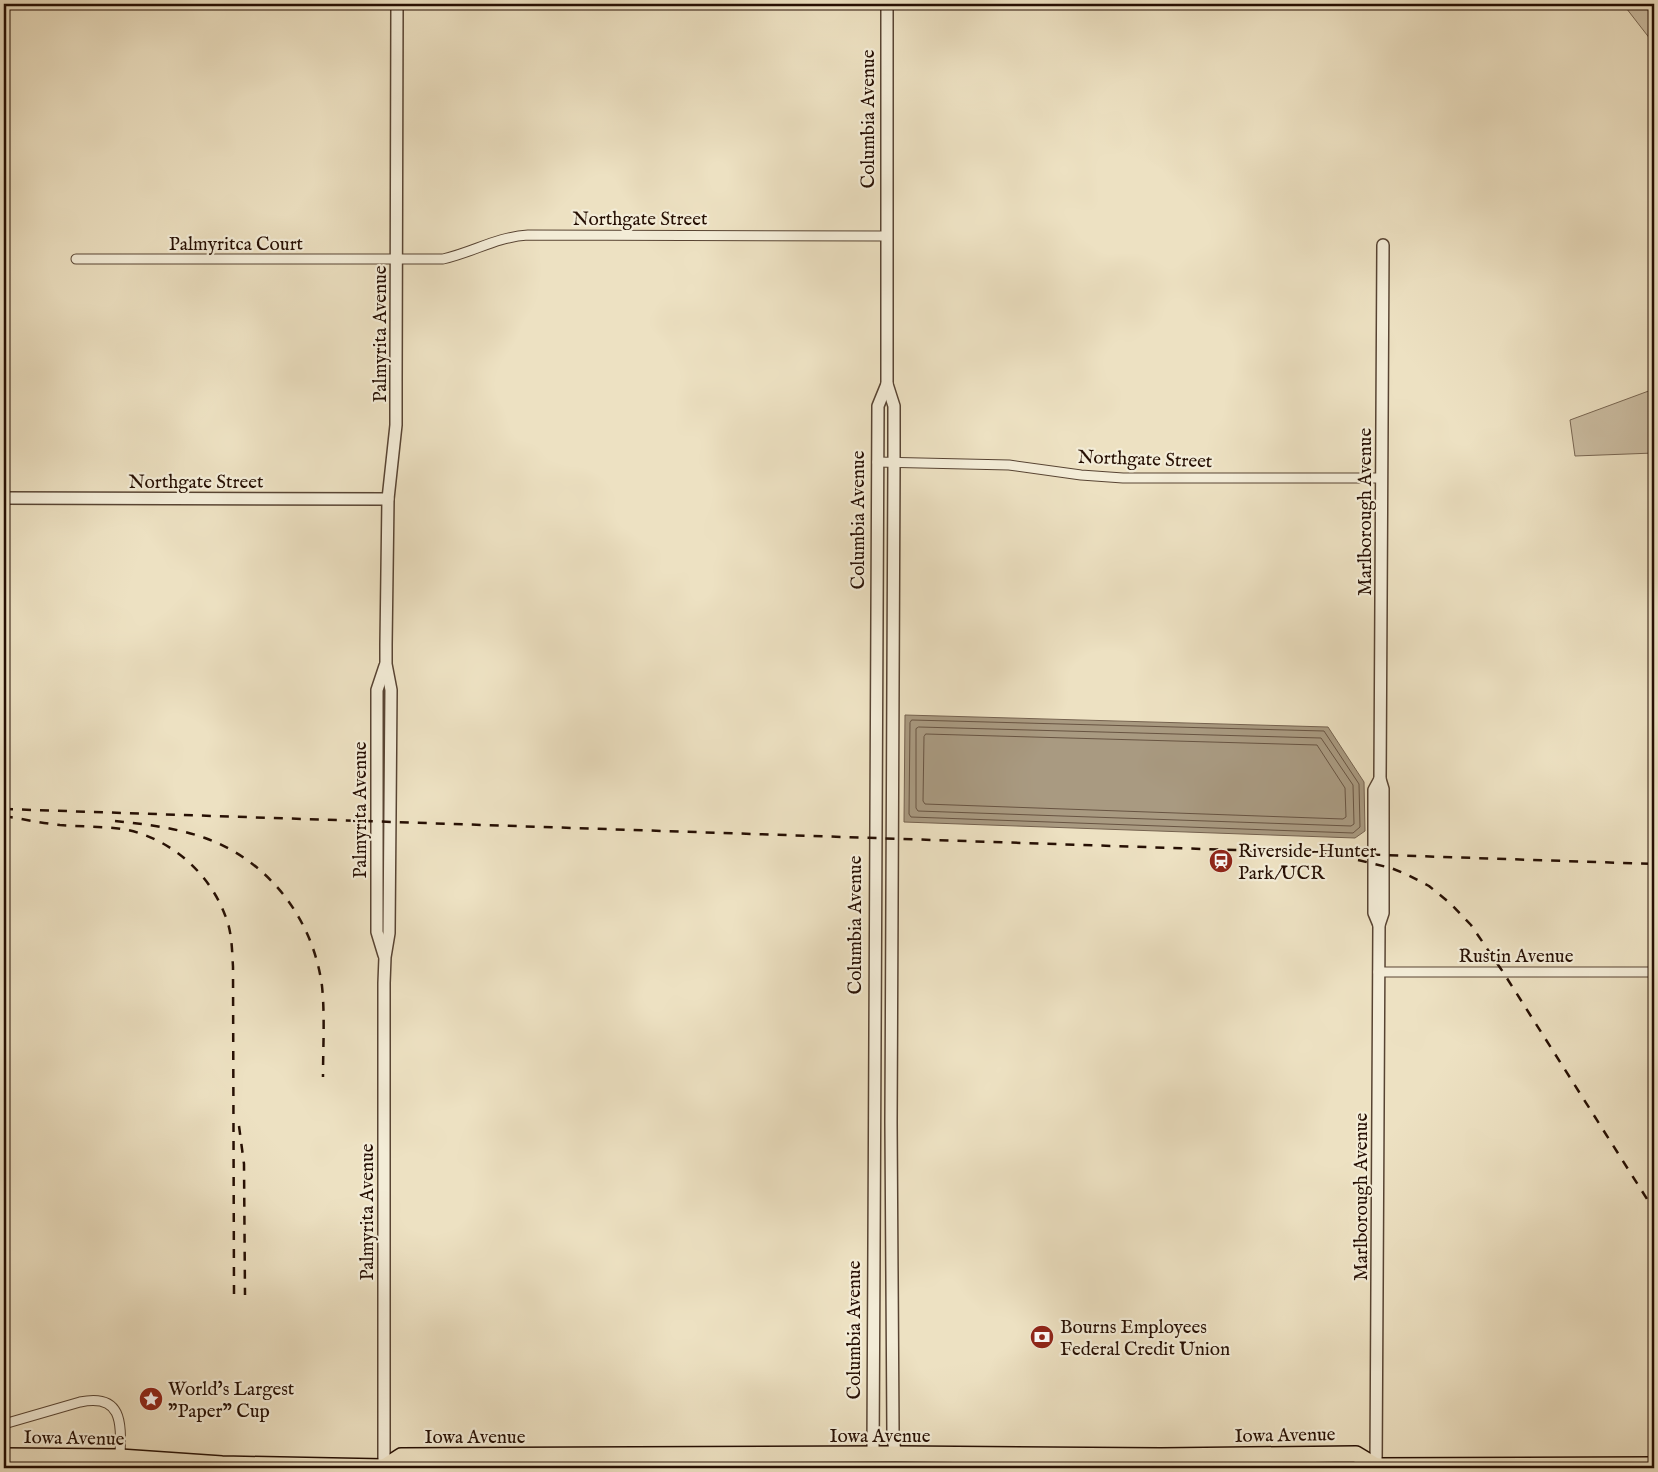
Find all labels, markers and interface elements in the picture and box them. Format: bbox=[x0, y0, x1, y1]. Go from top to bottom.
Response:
street label: Columbia Avenue bbox=[857, 49, 881, 188]
street label: Northgate Street bbox=[573, 208, 708, 232]
street label: Palmyritca Court bbox=[169, 233, 304, 257]
street label: Palmyrita Avenue bbox=[369, 265, 393, 403]
street label: Marlborough Avenue bbox=[1354, 428, 1378, 596]
street label: Northgate Street bbox=[1077, 446, 1213, 474]
street label: Columbia Avenue bbox=[847, 450, 871, 589]
street label: Northgate Street bbox=[129, 471, 264, 495]
street label: Palmyrita Avenue bbox=[349, 741, 373, 879]
place label: Riverside–Hunter Park/UCR bbox=[1238, 840, 1376, 886]
station icon: Riverside–Hunter Park/UCR bbox=[1208, 848, 1234, 874]
street label: Columbia Avenue bbox=[844, 855, 868, 994]
street label: Rustin Avenue bbox=[1459, 945, 1574, 969]
street label: Marlborough Avenue bbox=[1350, 1113, 1374, 1281]
street label: Palmyrita Avenue bbox=[356, 1143, 380, 1281]
street label: Columbia Avenue bbox=[843, 1260, 867, 1399]
place label: Bourns Employees Federal Credit Union bbox=[1060, 1316, 1230, 1362]
bank icon: Bourns Employees Federal Credit Union bbox=[1029, 1324, 1055, 1350]
place label: World's Largest "Paper" Cup bbox=[168, 1378, 295, 1424]
place icon: World's Largest "Paper" Cup bbox=[138, 1386, 164, 1412]
street label: Iowa Avenue bbox=[1234, 1423, 1336, 1449]
street label: Iowa Avenue bbox=[830, 1425, 931, 1449]
street label: Iowa Avenue bbox=[23, 1426, 125, 1452]
street label: Iowa Avenue bbox=[425, 1426, 526, 1450]

